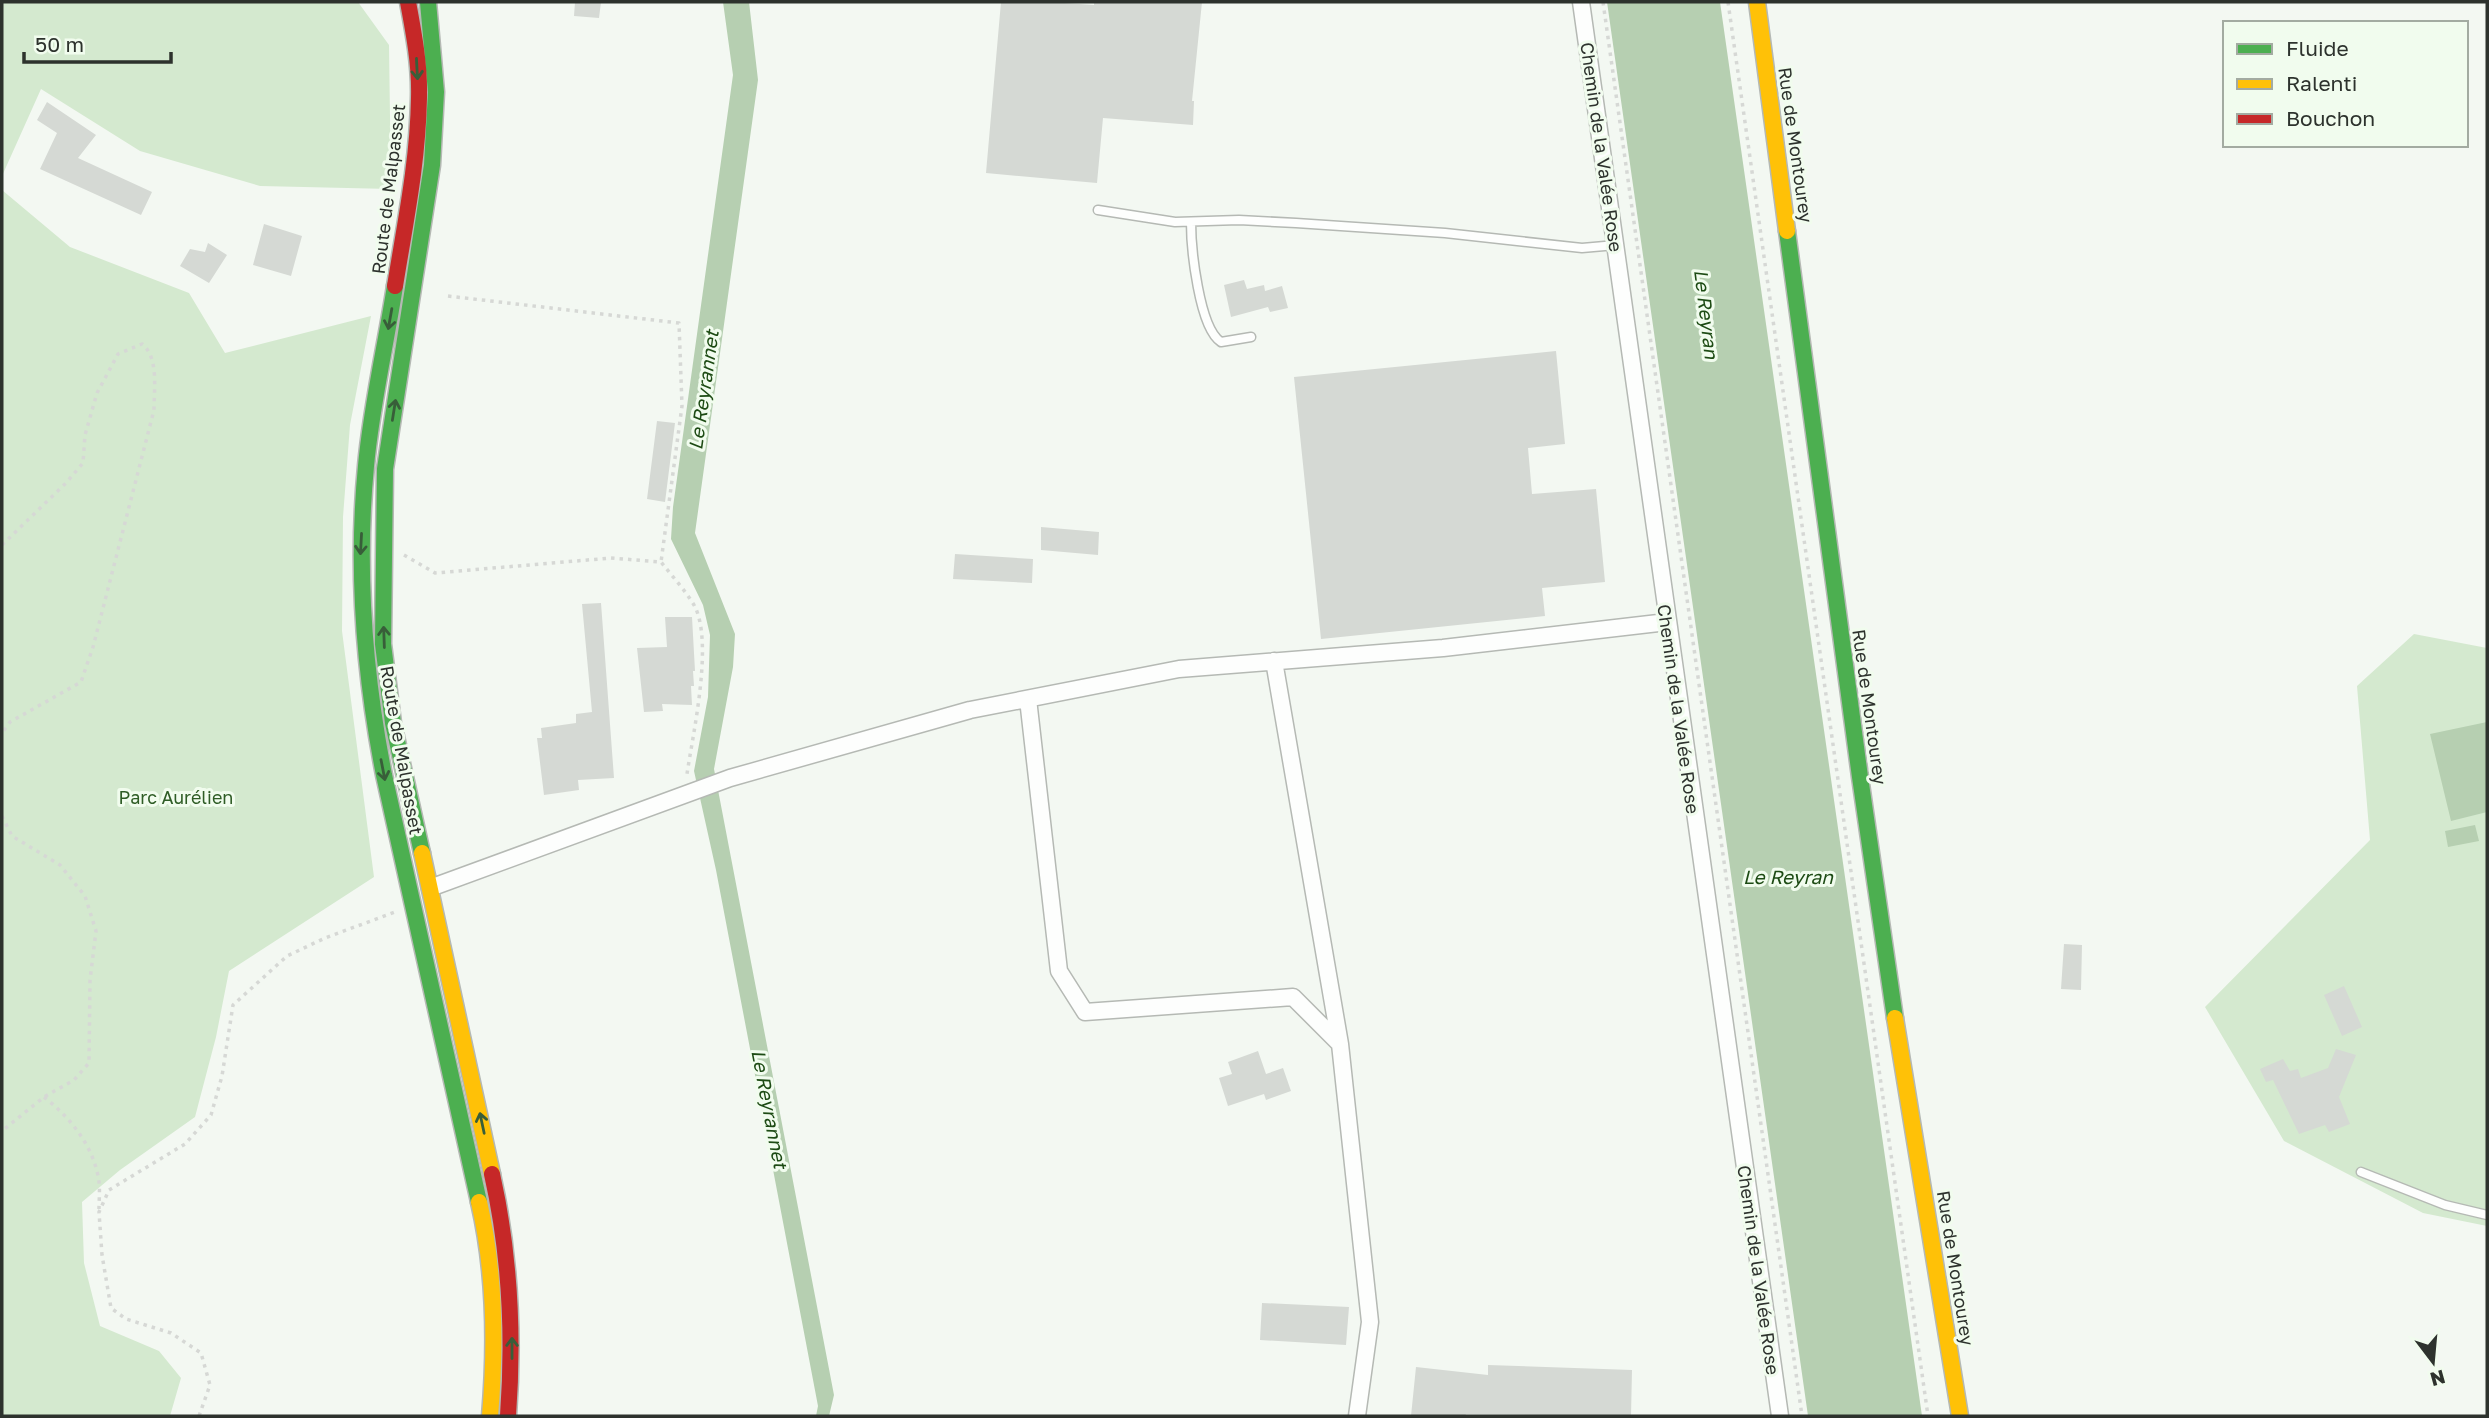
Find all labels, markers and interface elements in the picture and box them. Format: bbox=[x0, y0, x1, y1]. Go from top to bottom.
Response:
scale bar bbox=[24, 21, 172, 65]
legend bbox=[2223, 21, 2468, 147]
text: 50 m bbox=[35, 31, 84, 57]
text: Fluide bbox=[2286, 35, 2349, 61]
street label: Chemin de la Valée Rose bbox=[1576, 41, 1628, 253]
one-way arrow bbox=[411, 57, 424, 80]
street label: Rue de Montourey bbox=[1774, 66, 1818, 224]
text: Ralenti bbox=[2286, 70, 2357, 96]
street label: Route de Malpasset bbox=[367, 103, 409, 275]
text: Bouchon bbox=[2286, 105, 2375, 131]
water label: Le Reyran bbox=[1690, 268, 1724, 361]
one-way arrow bbox=[383, 307, 396, 330]
water label: Le Reyrannet bbox=[683, 326, 723, 451]
one-way arrow bbox=[388, 399, 401, 422]
one-way arrow bbox=[355, 533, 368, 556]
street label: Chemin de la Valée Rose bbox=[1653, 603, 1705, 815]
one-way arrow bbox=[377, 626, 390, 649]
street label: Rue de Montourey bbox=[1848, 628, 1892, 786]
street label: Route de Malpasset bbox=[376, 664, 428, 836]
one-way arrow bbox=[377, 758, 391, 781]
park label: Parc Aurélien bbox=[119, 786, 233, 808]
water label: Le Reyran bbox=[1743, 865, 1834, 888]
water label: Le Reyrannet bbox=[747, 1048, 793, 1173]
one-way arrow bbox=[475, 1112, 489, 1135]
street label: Chemin de la Valée Rose bbox=[1733, 1164, 1785, 1376]
street label: Rue de Montourey bbox=[1933, 1189, 1979, 1347]
north arrow bbox=[2398, 1327, 2468, 1397]
one-way arrow bbox=[506, 1337, 519, 1360]
text: N bbox=[2428, 1366, 2448, 1392]

